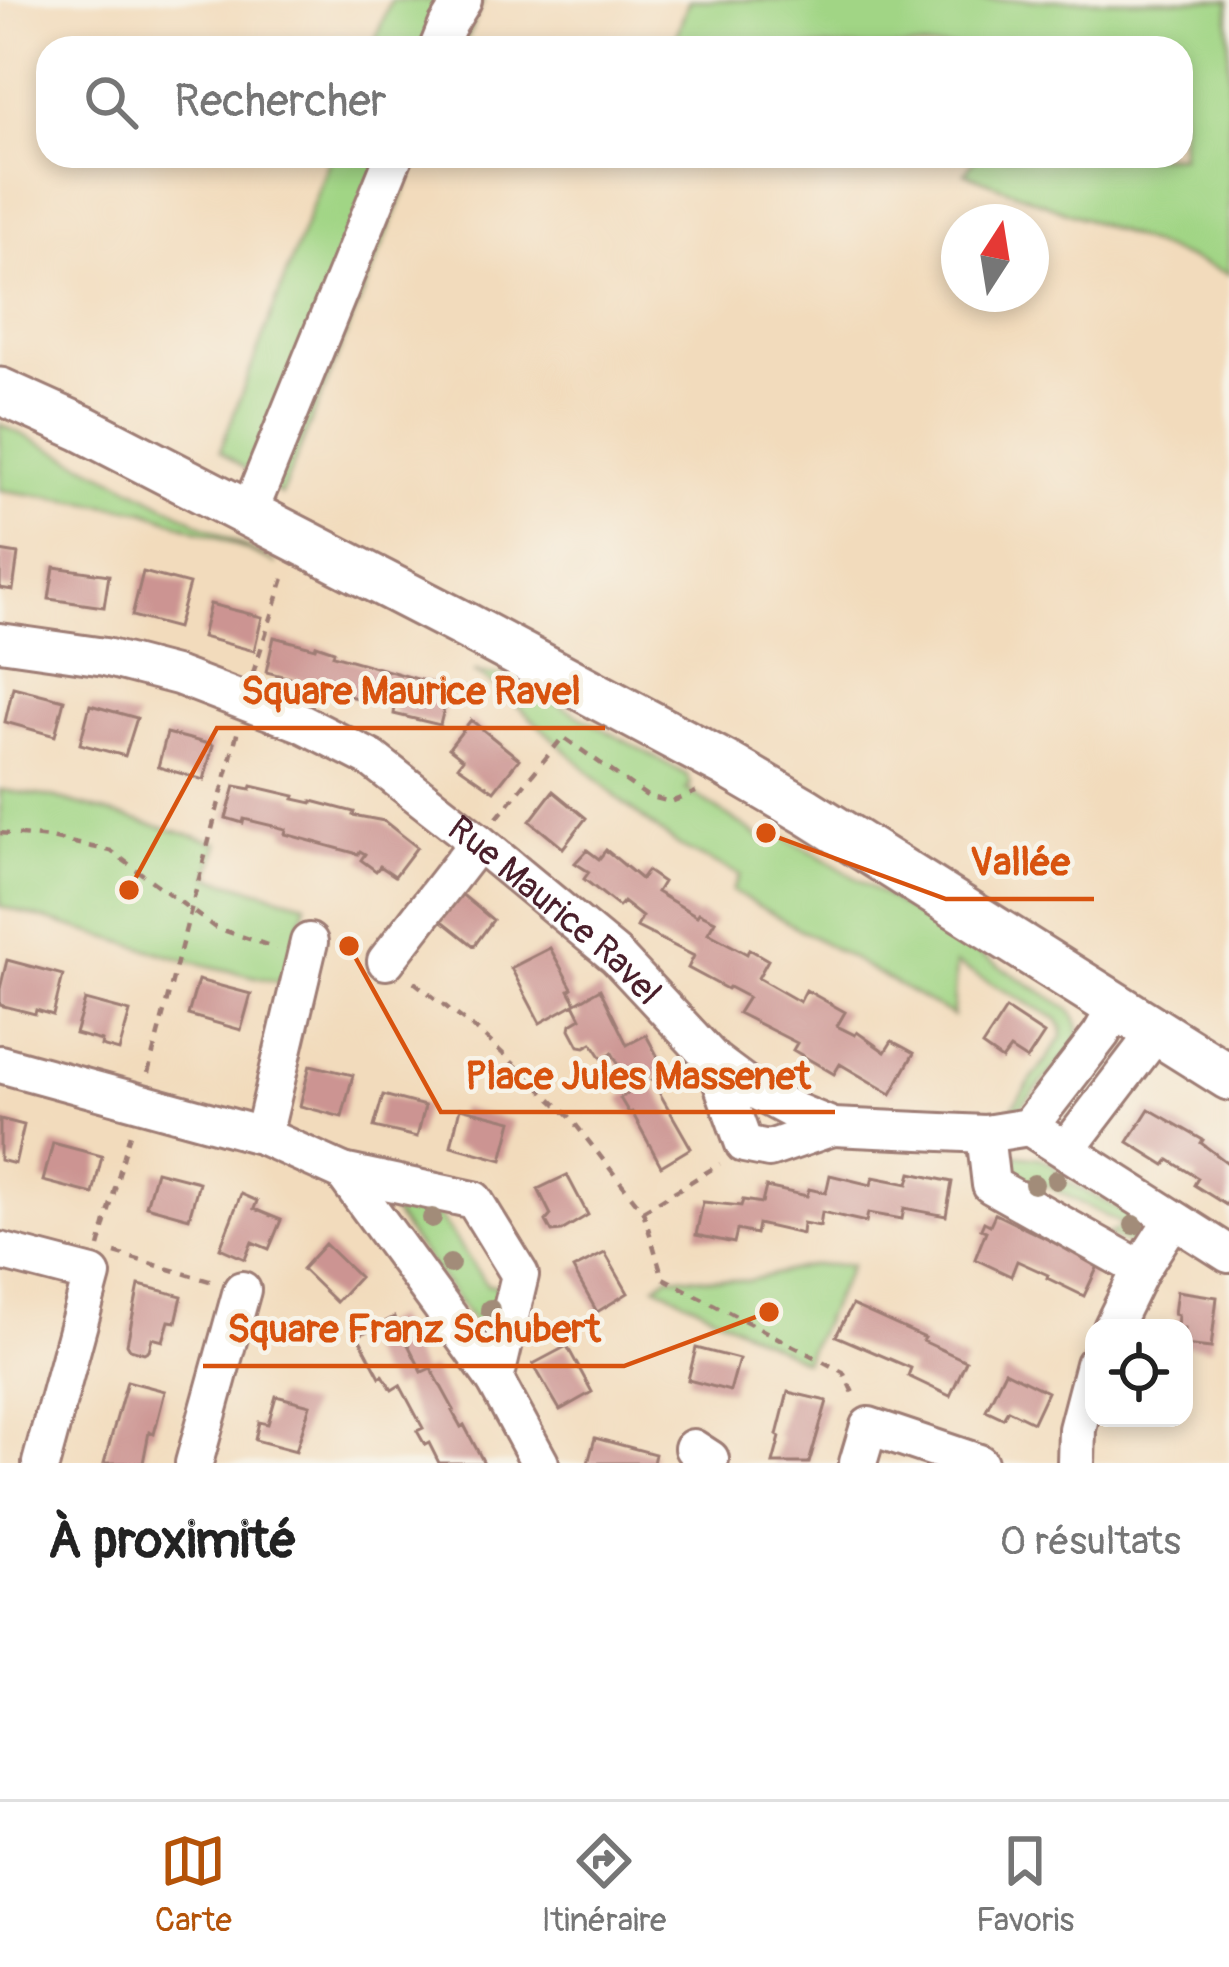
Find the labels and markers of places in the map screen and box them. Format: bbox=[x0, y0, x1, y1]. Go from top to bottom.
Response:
callout: Square Maurice Ravel bbox=[217, 653, 605, 728]
callout: Vallée bbox=[946, 824, 1094, 899]
callout: Place Jules Massenet bbox=[441, 1037, 835, 1112]
callout: Square Franz Schubert bbox=[203, 1291, 624, 1366]

